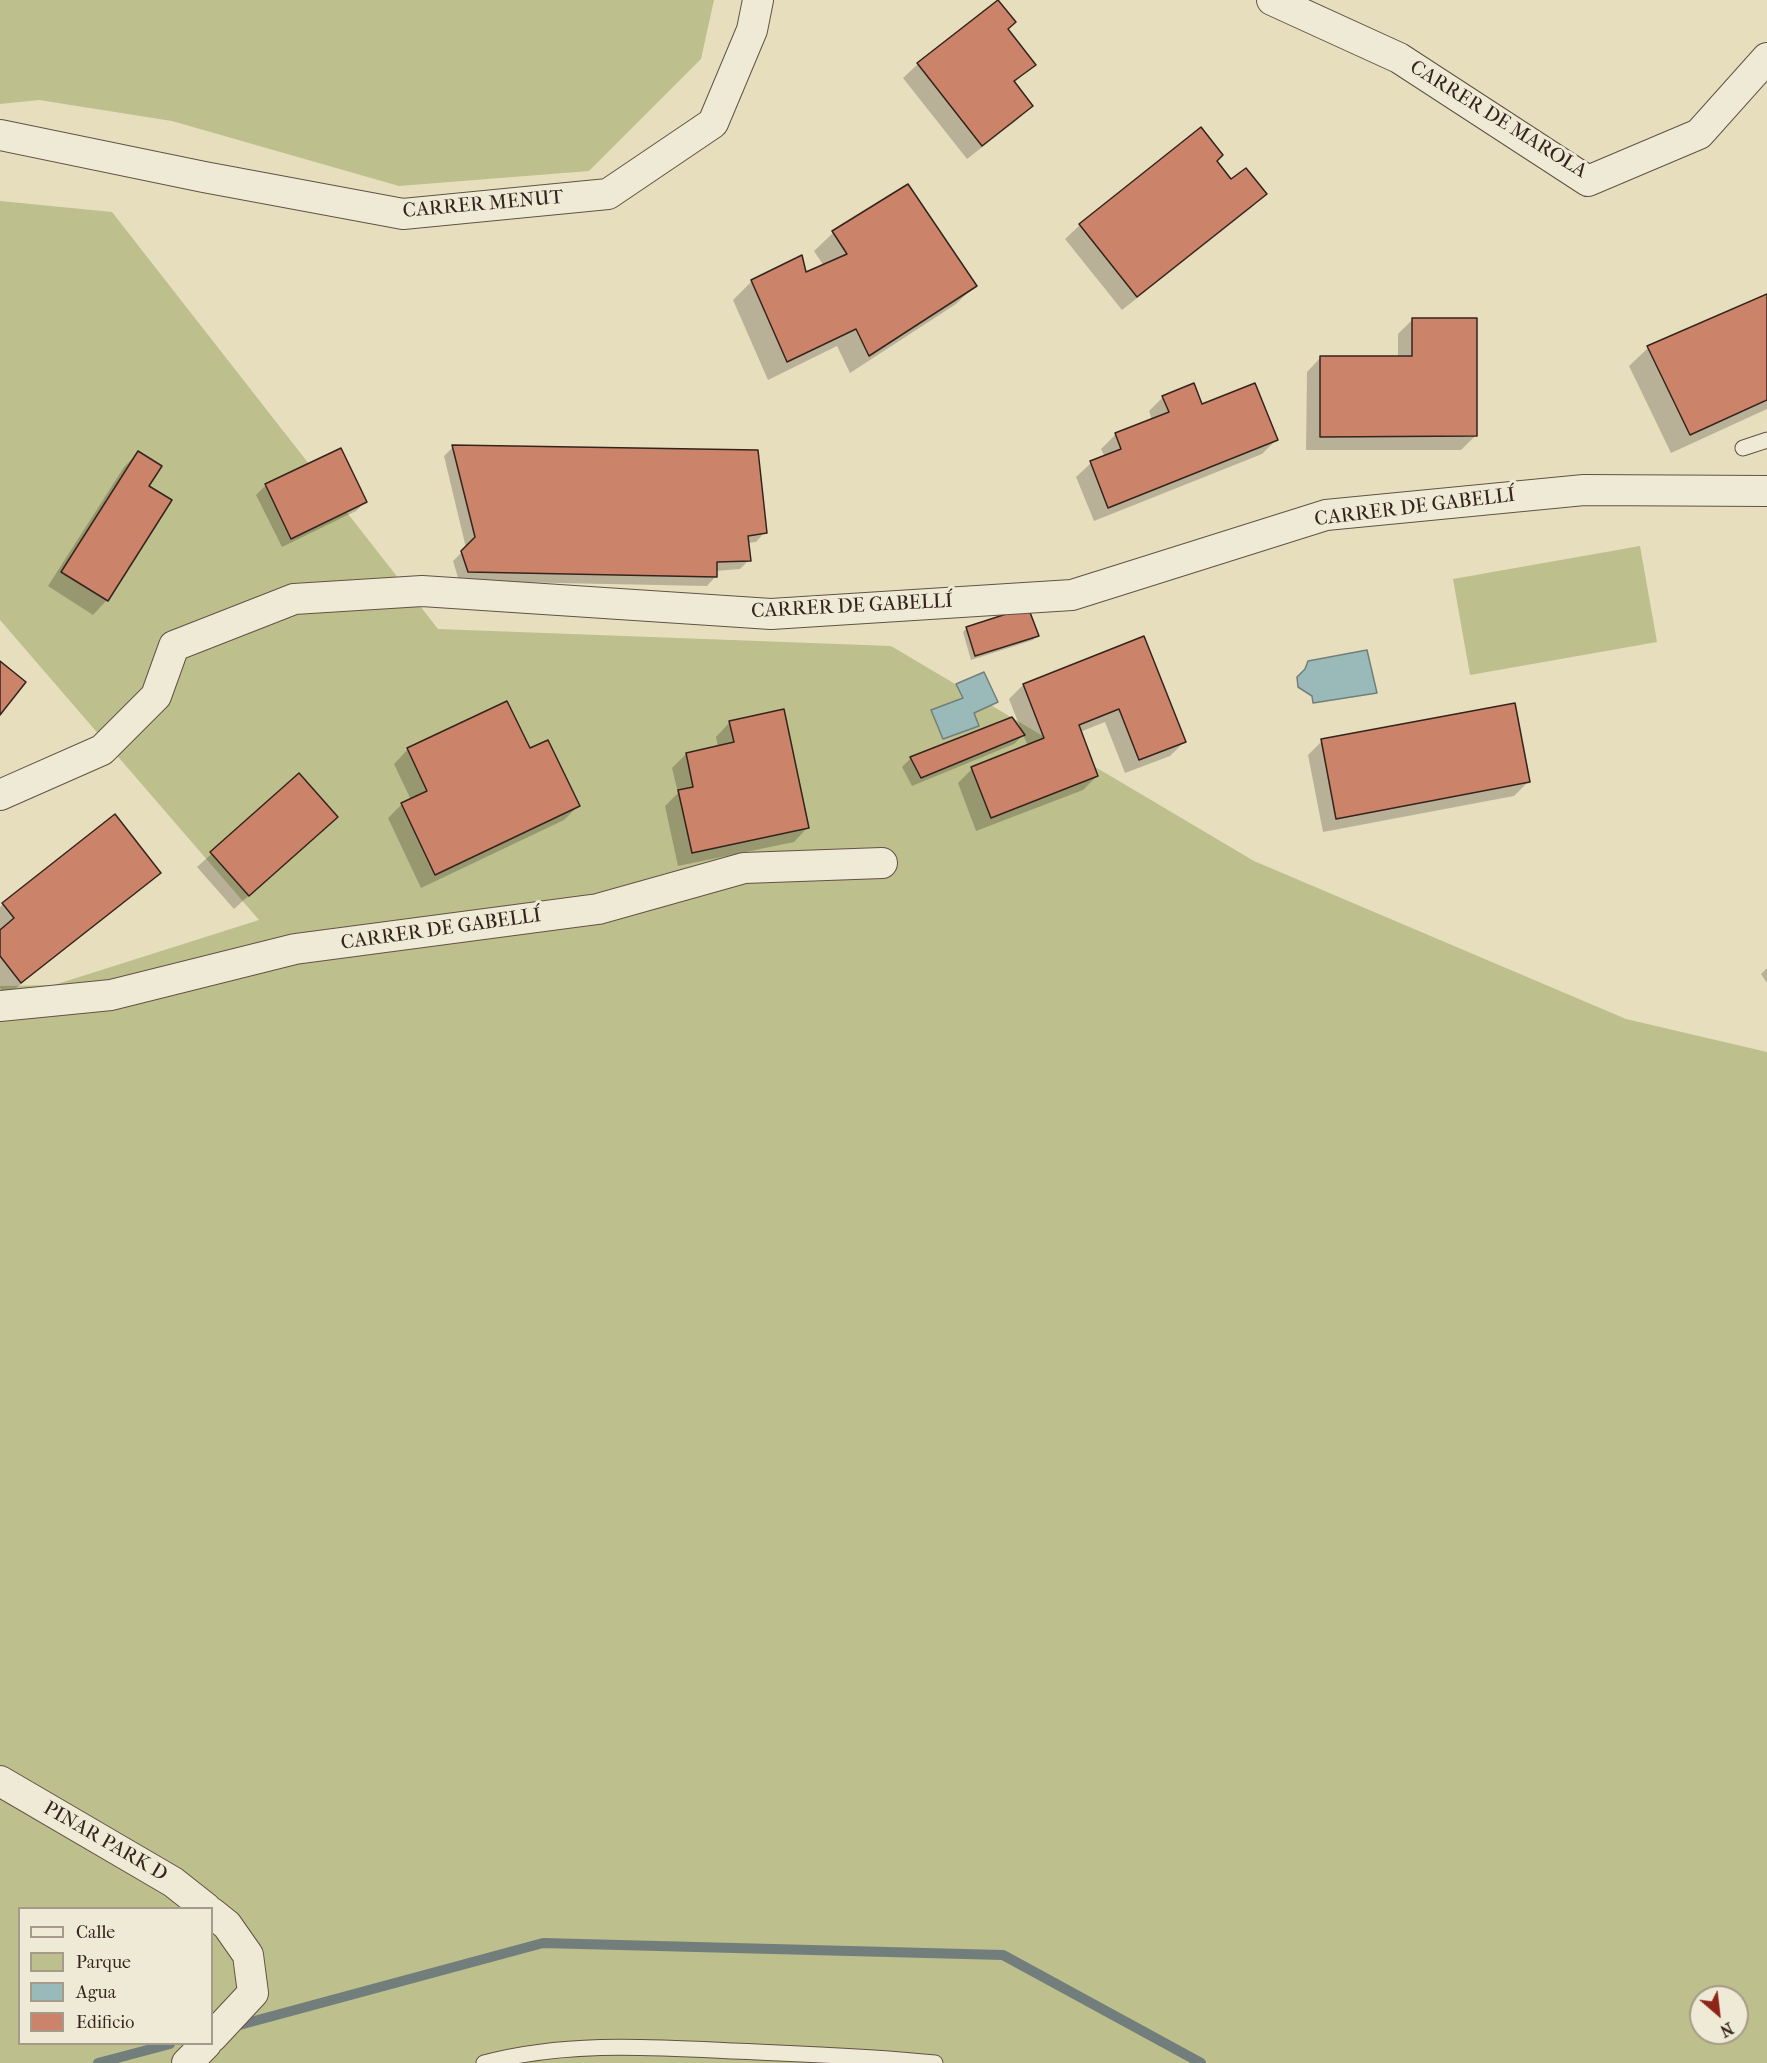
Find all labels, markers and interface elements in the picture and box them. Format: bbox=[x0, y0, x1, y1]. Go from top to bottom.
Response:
street label: CARRER DE MAROLA bbox=[1405, 56, 1591, 184]
street label: CARRER MENUT bbox=[402, 186, 564, 224]
street label: CARRER DE GABELLÍ bbox=[1313, 484, 1517, 532]
street label: CARRER DE GABELLÍ bbox=[751, 590, 953, 624]
street label: CARRER DE GABELLÍ bbox=[339, 904, 543, 956]
street label: PINAR PARK D bbox=[39, 1797, 171, 1887]
legend bbox=[18, 1907, 213, 2045]
text: Calle bbox=[76, 1922, 115, 1943]
text: Parque bbox=[76, 1952, 131, 1973]
text: Agua bbox=[76, 1982, 116, 2003]
north arrow bbox=[1689, 1985, 1749, 2045]
text: Edificio bbox=[76, 2012, 134, 2033]
text: N bbox=[1717, 2018, 1737, 2041]

